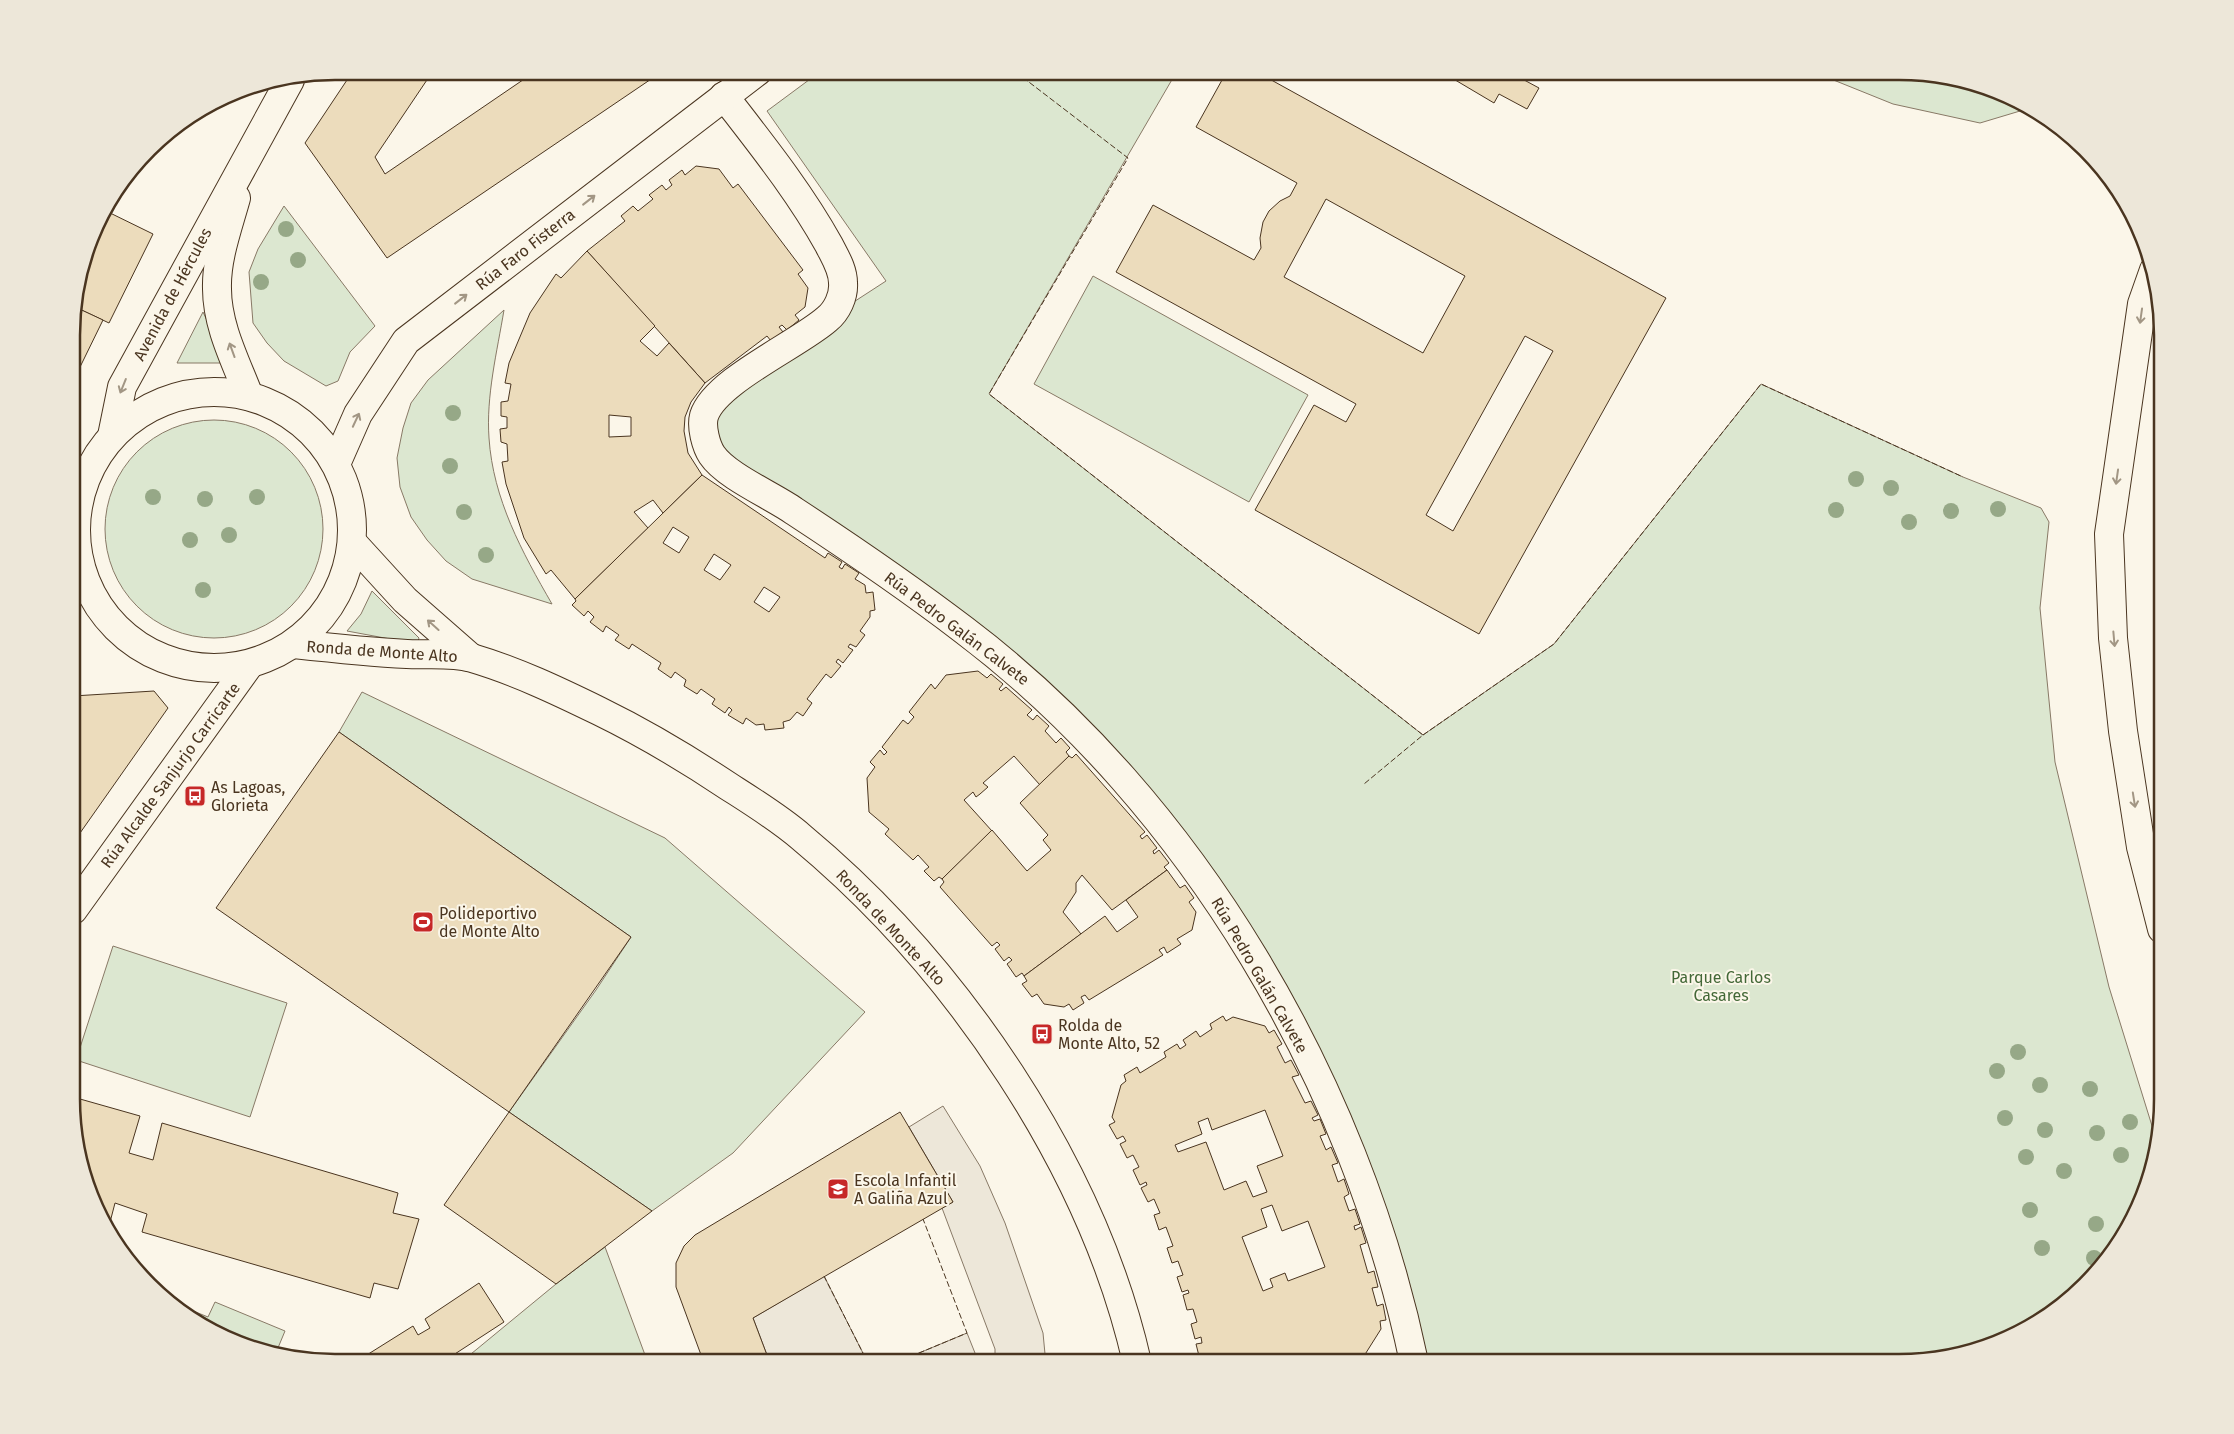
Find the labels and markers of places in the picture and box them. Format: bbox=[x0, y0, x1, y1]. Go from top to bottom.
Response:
place label: As Lagoas, Glorieta bbox=[211, 778, 285, 815]
bus stop icon: As Lagoas, Glorieta bbox=[183, 784, 207, 808]
place label: Polideportivo de Monte Alto bbox=[439, 904, 540, 941]
sports icon: Polideportivo de Monte Alto bbox=[411, 910, 435, 934]
place label: Rolda de Monte Alto, 52 bbox=[1058, 1016, 1160, 1053]
bus stop icon: Rolda de Monte Alto, 52 bbox=[1030, 1022, 1054, 1046]
place label: Escola Infantil A Galiña Azul bbox=[854, 1171, 957, 1208]
school or university icon: Escola Infantil A Galiña Azul bbox=[826, 1177, 850, 1201]

